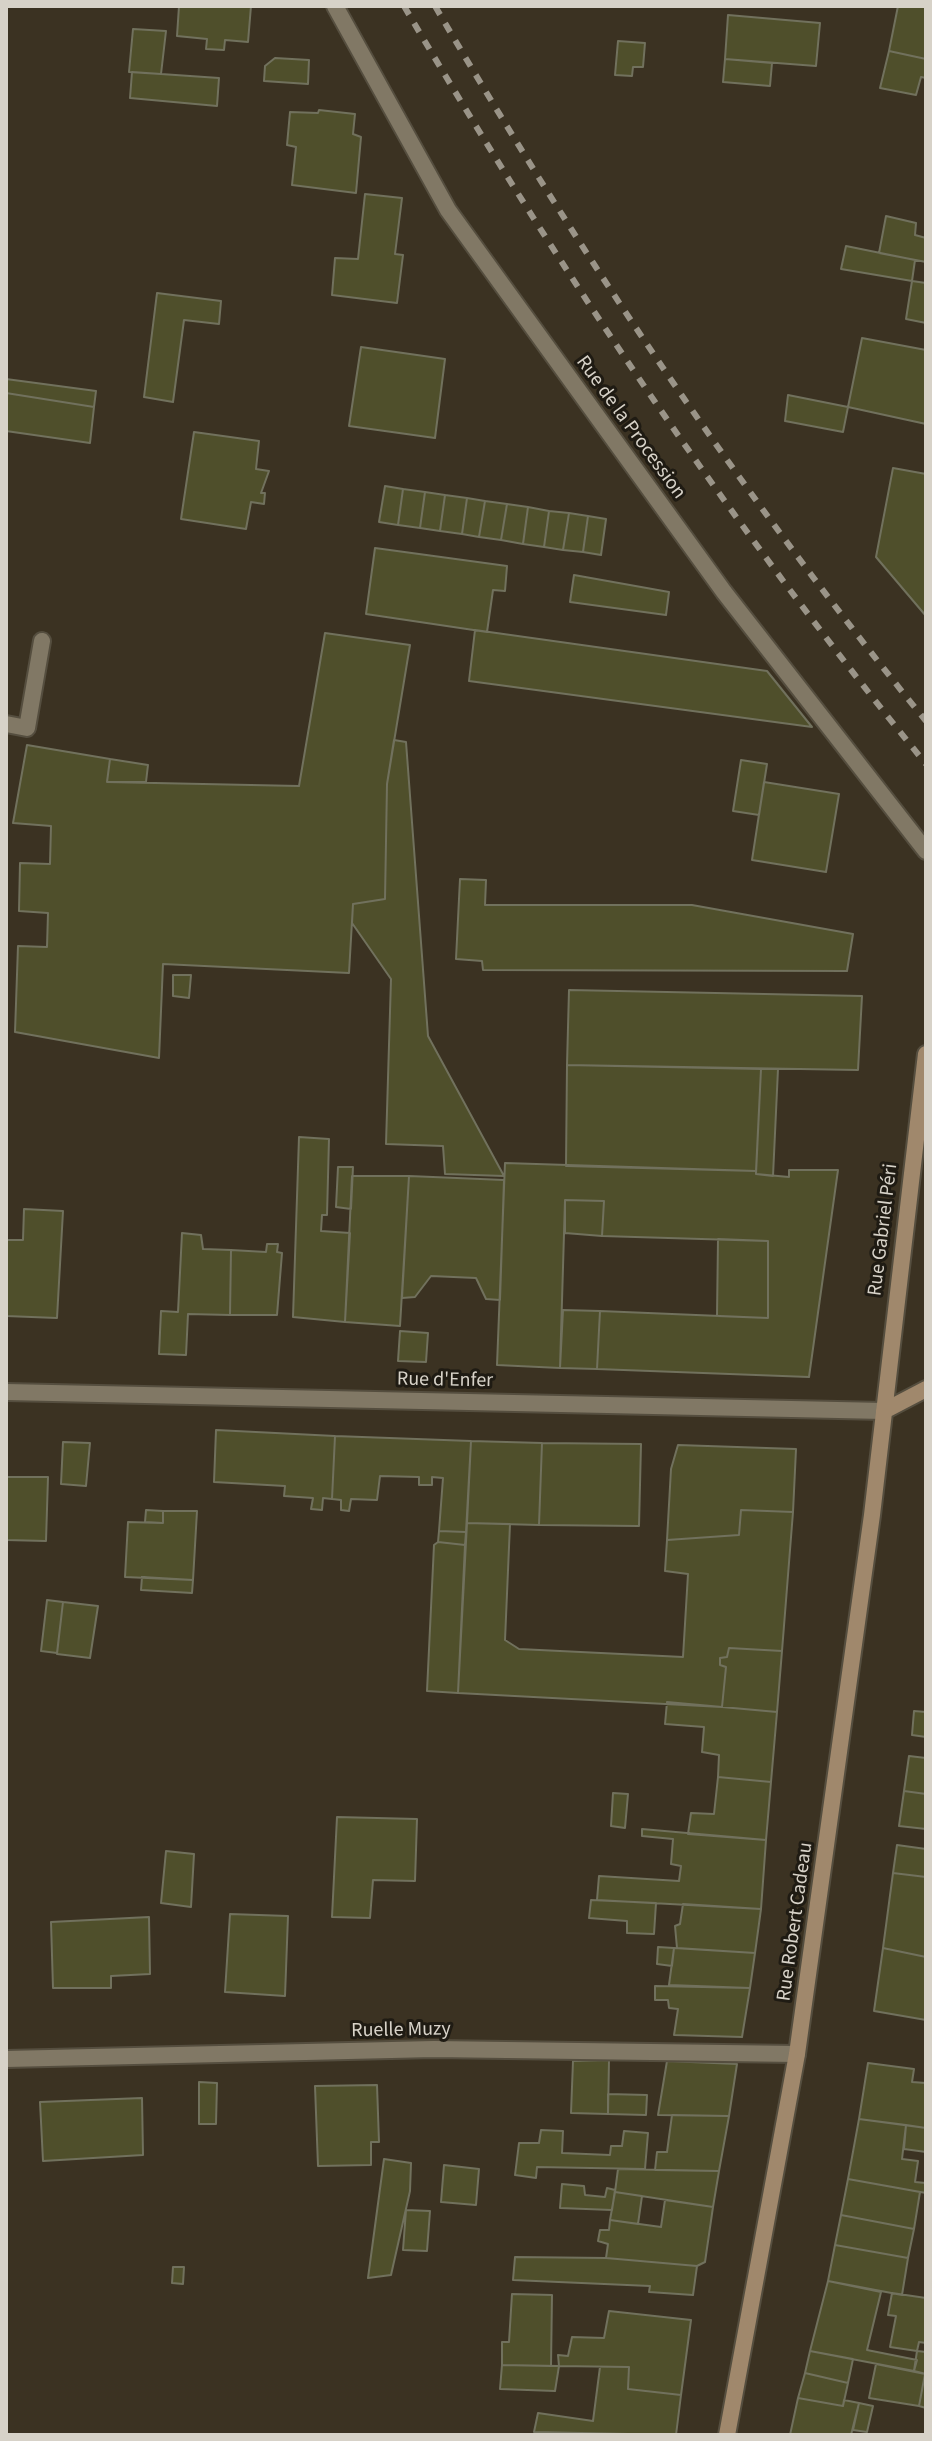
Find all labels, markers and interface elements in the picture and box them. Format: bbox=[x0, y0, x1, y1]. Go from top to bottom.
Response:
street label: Rue de la Procession bbox=[570, 352, 690, 504]
street label: Rue Gabriel Péri bbox=[864, 1162, 904, 1298]
street label: Rue d'Enfer bbox=[397, 1368, 493, 1394]
street label: Rue Robert Cadeau bbox=[773, 1841, 819, 2003]
street label: Ruelle Muzy bbox=[351, 2018, 451, 2044]

